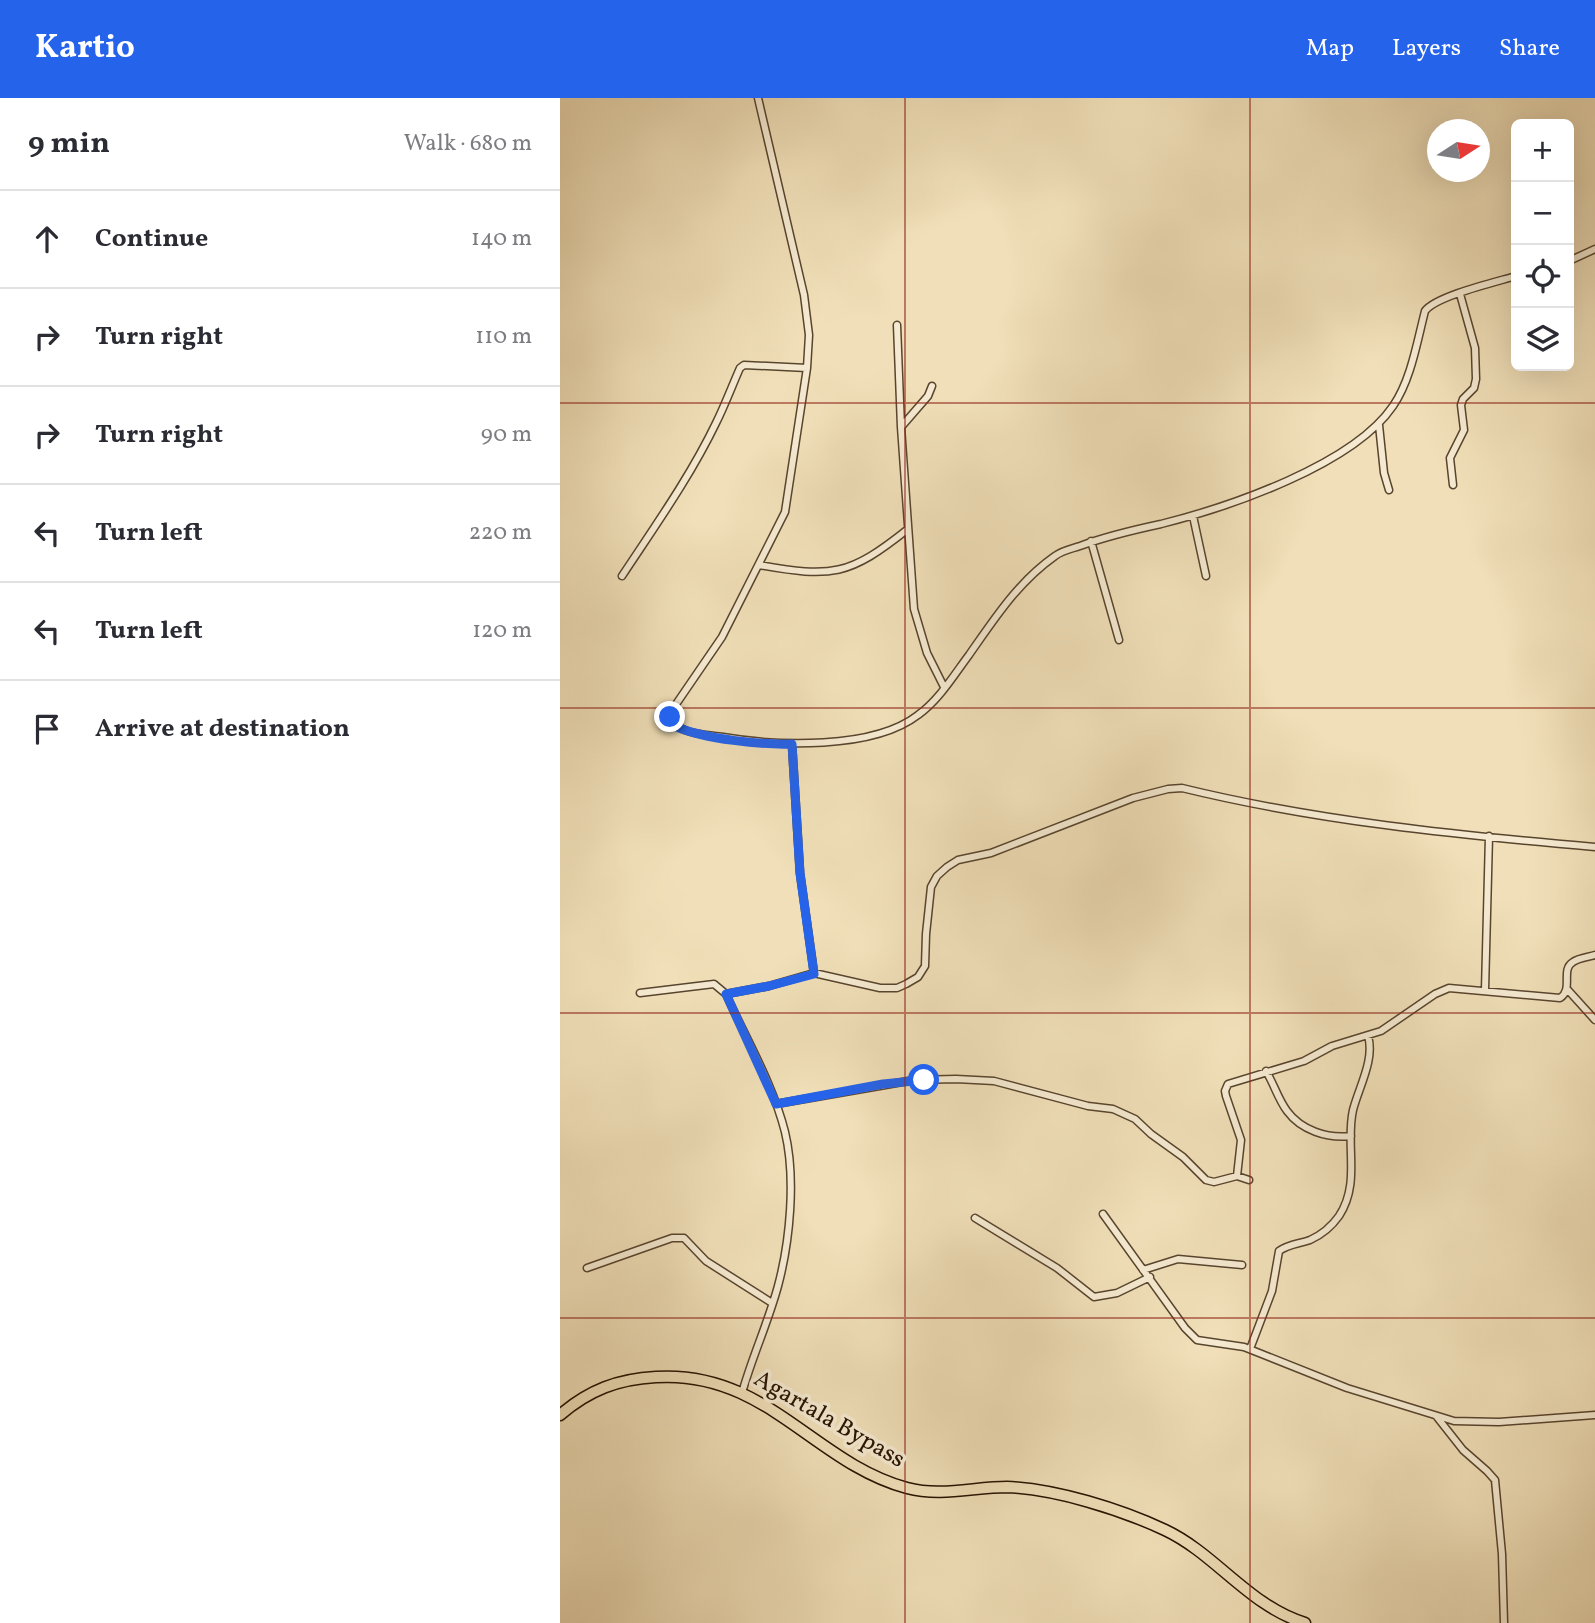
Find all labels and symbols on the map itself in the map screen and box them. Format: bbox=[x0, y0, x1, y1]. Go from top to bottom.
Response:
north arrow bbox=[1427, 119, 1490, 182]
route end bbox=[654, 701, 685, 732]
route start bbox=[908, 1064, 939, 1095]
street label: Agartala Bypass bbox=[747, 1363, 911, 1477]

